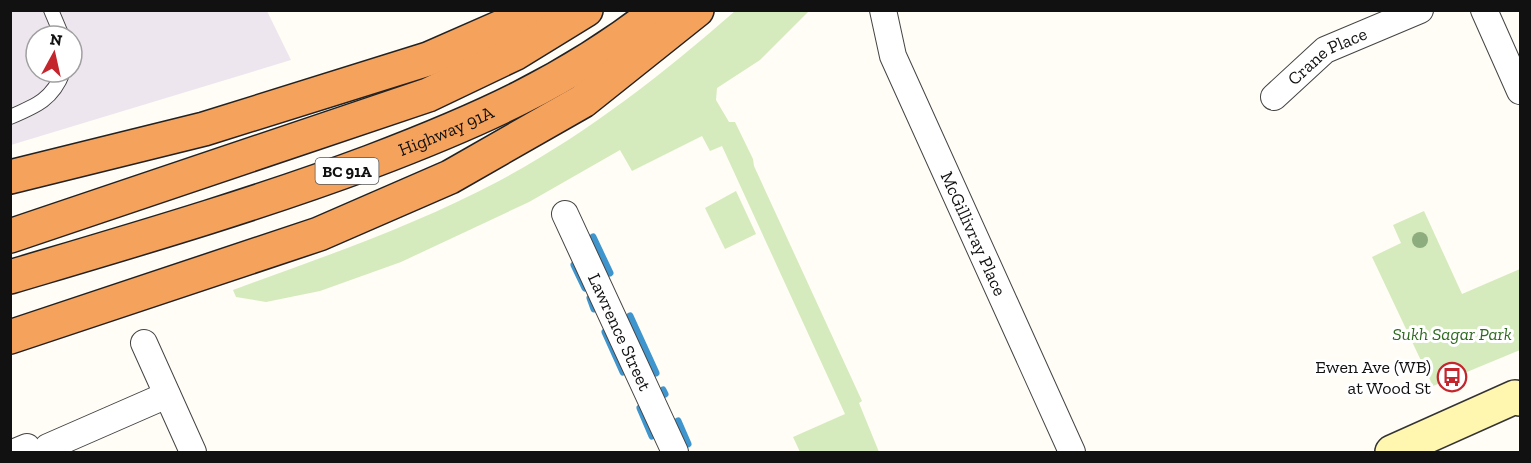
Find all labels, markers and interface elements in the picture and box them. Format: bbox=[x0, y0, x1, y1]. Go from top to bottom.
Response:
street label: Crane Place bbox=[1283, 23, 1370, 90]
north arrow bbox=[24, 24, 84, 84]
text: N bbox=[49, 29, 63, 50]
street label: Highway 91A bbox=[395, 101, 498, 161]
road number: BC 91A bbox=[316, 158, 378, 184]
street label: McGillivray Place bbox=[936, 168, 1011, 299]
street label: Lawrence Street bbox=[583, 270, 656, 394]
park label: Sukh Sagar Park bbox=[1392, 323, 1512, 345]
place label: Ewen Ave (WB) at Wood St bbox=[1315, 356, 1431, 399]
bus stop icon: Ewen Ave (WB) at Wood St bbox=[1436, 361, 1468, 393]

